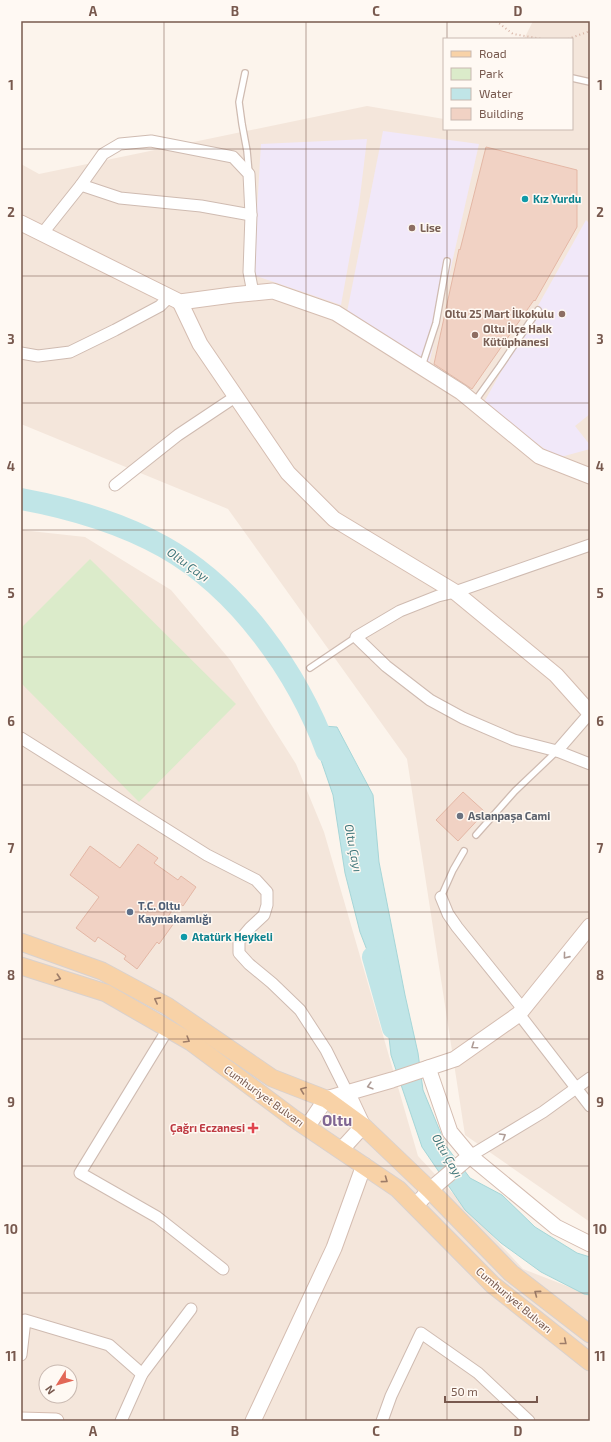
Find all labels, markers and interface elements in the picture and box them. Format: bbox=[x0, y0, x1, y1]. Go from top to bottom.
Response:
text: A bbox=[89, 3, 98, 19]
text: B bbox=[231, 3, 239, 19]
text: C bbox=[372, 3, 380, 19]
text: D bbox=[514, 3, 523, 19]
legend bbox=[443, 38, 573, 130]
text: Road bbox=[479, 46, 507, 60]
text: Park bbox=[479, 66, 504, 80]
text: 1 bbox=[8, 77, 14, 93]
text: 1 bbox=[597, 77, 603, 93]
text: Water bbox=[479, 86, 513, 100]
text: Building bbox=[479, 106, 524, 120]
place label: Kız Yurdu bbox=[533, 192, 581, 205]
marker: Kız Yurdu bbox=[520, 194, 530, 204]
text: 2 bbox=[7, 204, 15, 220]
text: 2 bbox=[596, 204, 604, 220]
place label: Lise bbox=[420, 221, 441, 234]
marker: Lise bbox=[407, 223, 417, 233]
place label: Oltu 25 Mart İlkokulu bbox=[445, 307, 554, 320]
marker: Oltu 25 Mart İlkokulu bbox=[557, 309, 567, 319]
place label: Oltu İlçe Halk Kütüphanesi bbox=[483, 322, 553, 348]
marker: Oltu İlçe Halk Kütüphanesi bbox=[470, 330, 480, 340]
text: 3 bbox=[7, 331, 15, 347]
text: 3 bbox=[596, 331, 604, 347]
text: 4 bbox=[7, 458, 15, 474]
text: 4 bbox=[596, 458, 604, 474]
water label: Oltu Çayı bbox=[164, 544, 212, 585]
text: 5 bbox=[7, 585, 15, 601]
text: 5 bbox=[596, 585, 604, 601]
text: 6 bbox=[7, 713, 15, 729]
text: 6 bbox=[596, 713, 604, 729]
place label: Aslanpaşa Cami bbox=[468, 809, 550, 823]
marker: Aslanpaşa Cami bbox=[455, 811, 465, 821]
water label: Oltu Çayı bbox=[342, 823, 365, 873]
text: 7 bbox=[8, 840, 15, 856]
text: 7 bbox=[597, 840, 604, 856]
place label: T.C. Oltu Kaymakamlığı bbox=[138, 899, 212, 926]
marker: T.C. Oltu Kaymakamlığı bbox=[125, 907, 135, 917]
place label: Atatürk Heykeli bbox=[192, 930, 273, 944]
marker: Atatürk Heykeli bbox=[179, 932, 189, 942]
one-way arrow bbox=[563, 952, 570, 959]
text: 8 bbox=[7, 967, 15, 983]
text: 8 bbox=[596, 967, 604, 983]
one-way arrow bbox=[54, 973, 61, 982]
one-way arrow bbox=[154, 998, 161, 1005]
one-way arrow bbox=[183, 1036, 190, 1043]
one-way arrow bbox=[471, 1041, 478, 1048]
street label: Cumhuriyet Bulvarı bbox=[222, 1062, 307, 1129]
one-way arrow bbox=[366, 1081, 373, 1090]
one-way arrow bbox=[299, 1087, 306, 1095]
text: 9 bbox=[7, 1094, 15, 1110]
text: 9 bbox=[596, 1094, 604, 1110]
district label: Oltu bbox=[322, 1111, 352, 1129]
place label: Çağrı Eczanesi bbox=[170, 1121, 245, 1135]
marker: Çağrı Eczanesi bbox=[248, 1123, 258, 1133]
water label: Oltu Çayı bbox=[429, 1131, 466, 1181]
one-way arrow bbox=[499, 1133, 506, 1140]
one-way arrow bbox=[380, 1175, 387, 1182]
text: 10 bbox=[4, 1221, 18, 1237]
text: 10 bbox=[593, 1221, 607, 1237]
street label: Cumhuriyet Bulvarı bbox=[474, 1264, 555, 1335]
one-way arrow bbox=[534, 1291, 541, 1298]
one-way arrow bbox=[559, 1337, 567, 1344]
text: 11 bbox=[5, 1348, 17, 1364]
text: 11 bbox=[594, 1348, 606, 1364]
north arrow bbox=[38, 1364, 78, 1404]
scale bar bbox=[445, 1378, 537, 1404]
text: N bbox=[42, 1383, 57, 1397]
text: 50 m bbox=[451, 1384, 478, 1398]
text: A bbox=[89, 1423, 98, 1439]
text: B bbox=[231, 1423, 239, 1439]
text: C bbox=[372, 1423, 380, 1439]
text: D bbox=[514, 1423, 523, 1439]

